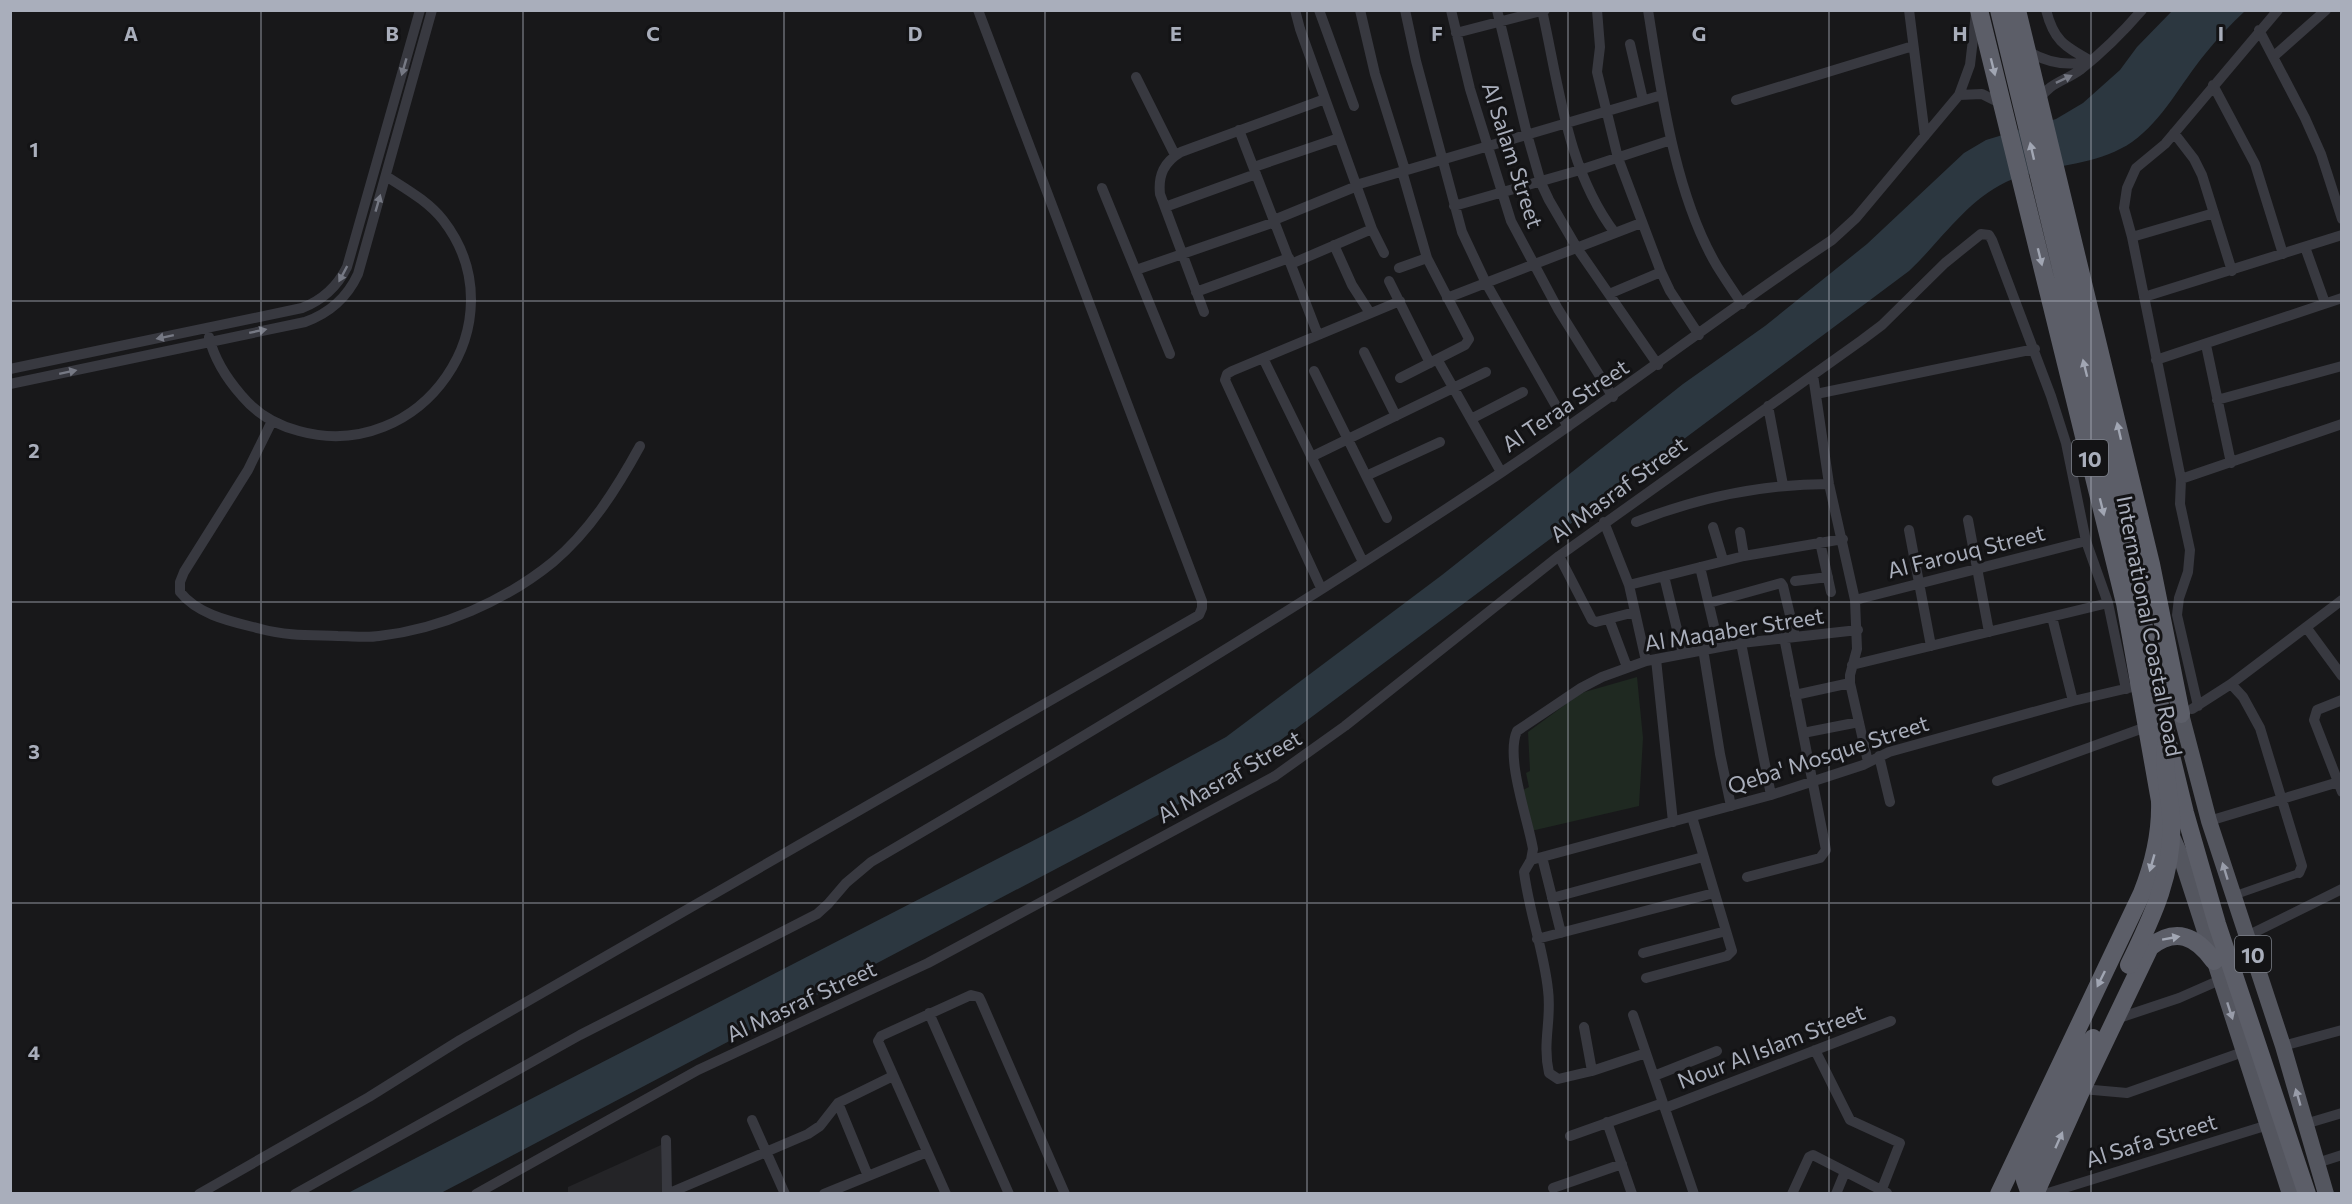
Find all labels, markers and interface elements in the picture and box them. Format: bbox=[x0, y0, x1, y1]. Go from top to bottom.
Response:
text: A bbox=[124, 21, 138, 45]
text: B bbox=[385, 21, 399, 45]
text: C bbox=[646, 21, 660, 45]
text: D bbox=[908, 21, 922, 45]
text: E bbox=[1170, 21, 1182, 45]
text: F bbox=[1431, 21, 1443, 45]
text: G bbox=[1692, 21, 1706, 45]
text: H bbox=[1953, 21, 1968, 45]
text: I bbox=[2218, 21, 2224, 45]
one-way arrow bbox=[399, 58, 408, 76]
one-way arrow bbox=[1988, 58, 1998, 77]
one-way arrow bbox=[2055, 75, 2072, 84]
street label: Al Salam Street bbox=[1477, 79, 1549, 231]
text: 1 bbox=[29, 137, 39, 161]
one-way arrow bbox=[2027, 142, 2037, 160]
one-way arrow bbox=[374, 194, 384, 213]
one-way arrow bbox=[2035, 247, 2045, 266]
one-way arrow bbox=[338, 265, 348, 282]
one-way arrow bbox=[249, 326, 268, 336]
one-way arrow bbox=[156, 333, 175, 342]
street label: Al Teraa Street bbox=[1497, 353, 1633, 457]
one-way arrow bbox=[2079, 359, 2089, 377]
one-way arrow bbox=[58, 367, 77, 376]
one-way arrow bbox=[2114, 422, 2124, 441]
street label: Al Masraf Street bbox=[1544, 430, 1692, 548]
text: 2 bbox=[28, 438, 40, 462]
road number: 10 bbox=[2072, 440, 2108, 476]
street label: International Coastal Road bbox=[2111, 493, 2189, 759]
one-way arrow bbox=[2097, 498, 2107, 516]
street label: Al Farouq Street bbox=[1884, 518, 2048, 584]
street label: Al Maqaber Street bbox=[1642, 601, 1826, 657]
street label: Qeba' Mosque Street bbox=[1724, 709, 1932, 799]
street label: Al Masraf Street bbox=[1152, 724, 1306, 828]
text: 3 bbox=[28, 739, 40, 763]
one-way arrow bbox=[2147, 854, 2157, 872]
one-way arrow bbox=[2220, 862, 2229, 880]
one-way arrow bbox=[2162, 933, 2181, 942]
road number: 10 bbox=[2235, 936, 2271, 972]
street label: Al Masraf Street bbox=[722, 954, 880, 1048]
one-way arrow bbox=[2097, 971, 2106, 988]
street label: Nour Al Islam Street bbox=[1673, 998, 1869, 1094]
one-way arrow bbox=[2226, 1002, 2235, 1020]
text: 4 bbox=[28, 1040, 40, 1064]
one-way arrow bbox=[2293, 1088, 2302, 1106]
street label: Al Safa Street bbox=[2082, 1107, 2220, 1173]
one-way arrow bbox=[2055, 1131, 2064, 1149]

